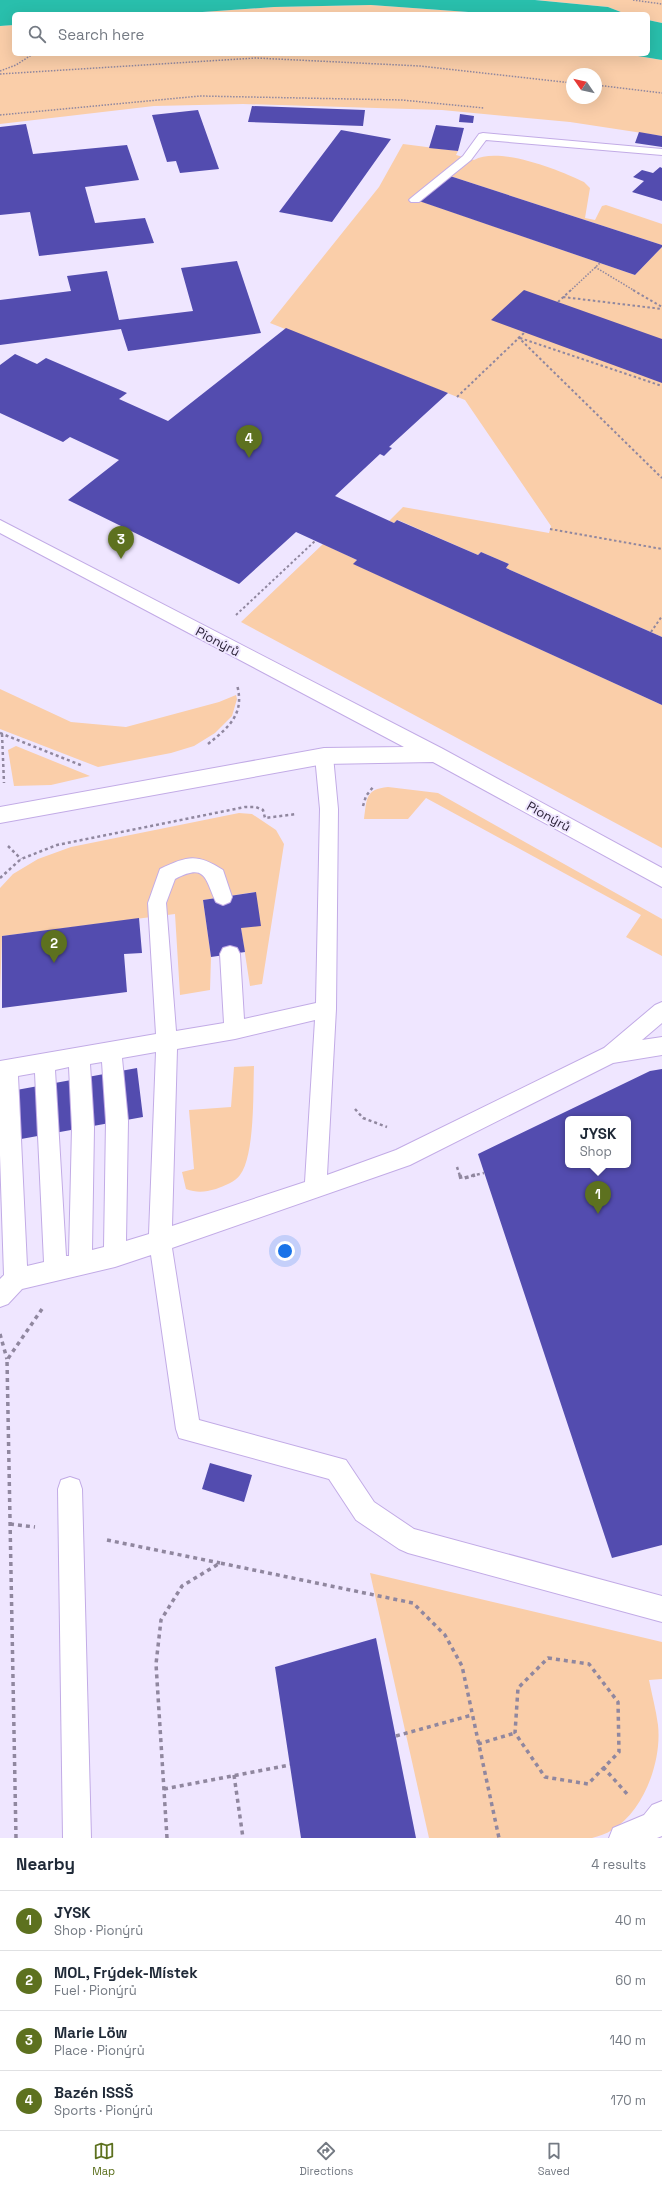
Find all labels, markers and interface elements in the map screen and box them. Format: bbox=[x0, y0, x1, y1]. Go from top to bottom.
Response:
search box bbox=[12, 12, 650, 56]
icon: search bbox=[26, 23, 48, 45]
text: Search here bbox=[58, 25, 144, 44]
north arrow bbox=[566, 68, 602, 104]
pin: 4 bbox=[236, 425, 262, 458]
pin: 3 bbox=[108, 526, 134, 559]
street label: Pionýrů bbox=[193, 623, 243, 660]
street label: Pionýrů bbox=[524, 797, 574, 835]
pin: 2 bbox=[41, 930, 67, 963]
popup bbox=[565, 1116, 631, 1168]
text: JYSK bbox=[580, 1124, 616, 1143]
text: Shop bbox=[580, 1143, 612, 1160]
pin: 1 bbox=[585, 1181, 611, 1214]
your location bbox=[275, 1241, 295, 1261]
text: Nearby bbox=[16, 1853, 75, 1875]
text: 4 results bbox=[591, 1856, 646, 1873]
text: JYSK bbox=[54, 1903, 91, 1922]
text: 1 bbox=[26, 1912, 32, 1929]
text: 40 m bbox=[615, 1912, 646, 1929]
text: Shop · Pionýrů bbox=[54, 1922, 143, 1939]
text: MOL, Frýdek-Místek bbox=[54, 1963, 198, 1982]
text: 2 bbox=[25, 1972, 33, 1989]
text: 60 m bbox=[615, 1972, 646, 1989]
text: Fuel · Pionýrů bbox=[54, 1982, 137, 1999]
text: Marie Löw bbox=[54, 2023, 127, 2042]
text: 3 bbox=[25, 2032, 33, 2049]
text: 140 m bbox=[610, 2032, 646, 2049]
text: Place · Pionýrů bbox=[54, 2042, 145, 2059]
text: Bazén ISSŠ bbox=[54, 2083, 133, 2102]
text: 4 bbox=[25, 2092, 33, 2109]
text: 170 m bbox=[610, 2092, 646, 2109]
text: Sports · Pionýrů bbox=[54, 2102, 153, 2119]
tab: Map bbox=[92, 2140, 115, 2178]
tab: Directions bbox=[299, 2140, 353, 2178]
tab: Saved bbox=[538, 2140, 570, 2178]

